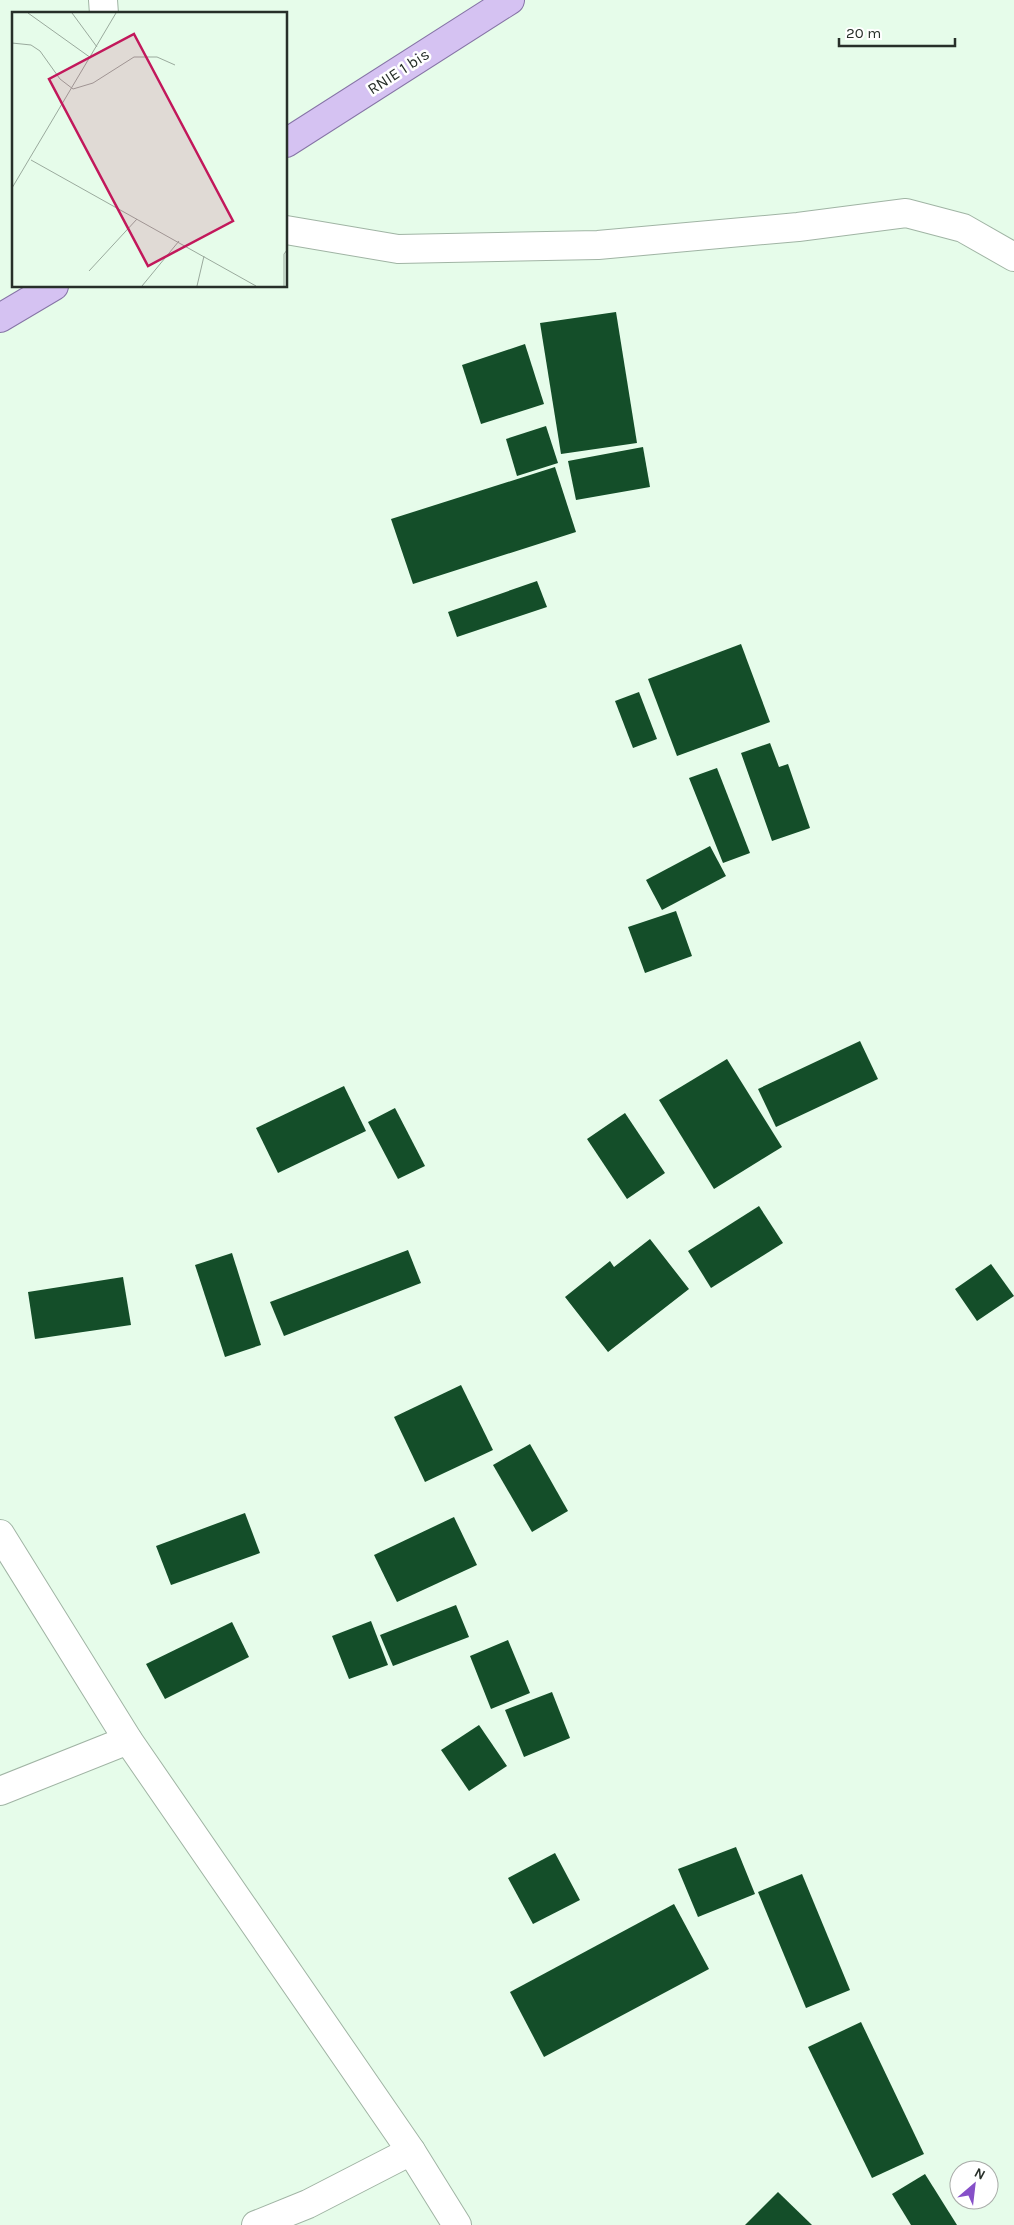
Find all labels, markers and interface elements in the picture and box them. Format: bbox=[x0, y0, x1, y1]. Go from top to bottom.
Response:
inset map bbox=[12, 12, 288, 288]
scale bar bbox=[839, 15, 955, 47]
text: 20 m bbox=[846, 24, 881, 42]
street label: RNIE 1 bis bbox=[364, 44, 433, 98]
north arrow bbox=[949, 2160, 999, 2210]
text: N bbox=[971, 2164, 988, 2184]

